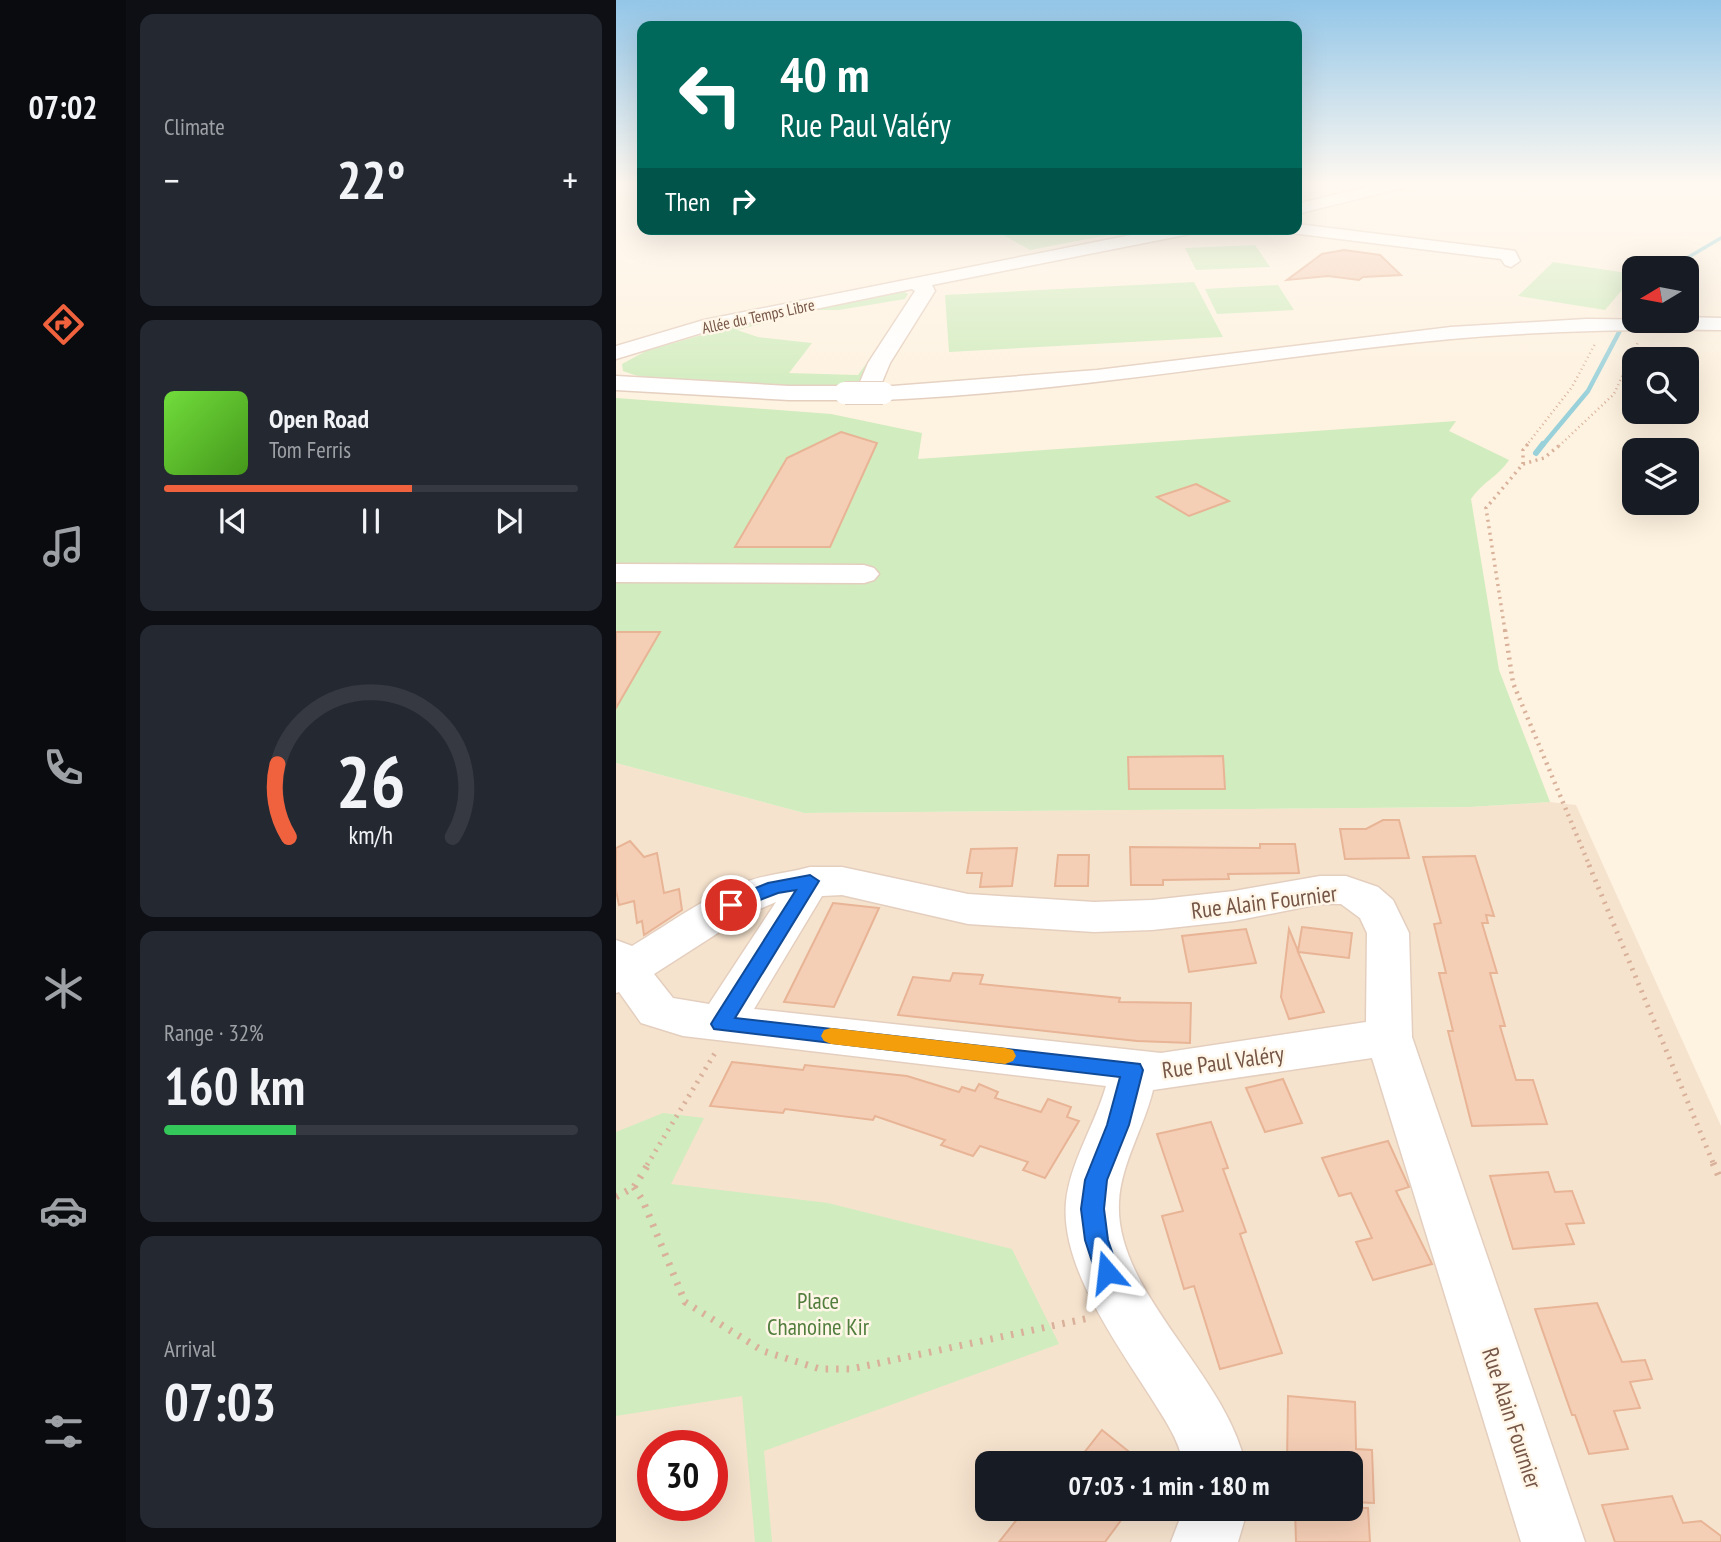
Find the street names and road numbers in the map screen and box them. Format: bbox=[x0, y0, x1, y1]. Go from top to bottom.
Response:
street label: Allée du Temps Libre bbox=[700, 294, 816, 338]
street label: Rue Alain Fournier bbox=[1189, 878, 1339, 925]
street label: Rue Paul Valéry bbox=[1160, 1039, 1286, 1084]
street label: Rue Alain Fournier bbox=[1476, 1344, 1549, 1493]

